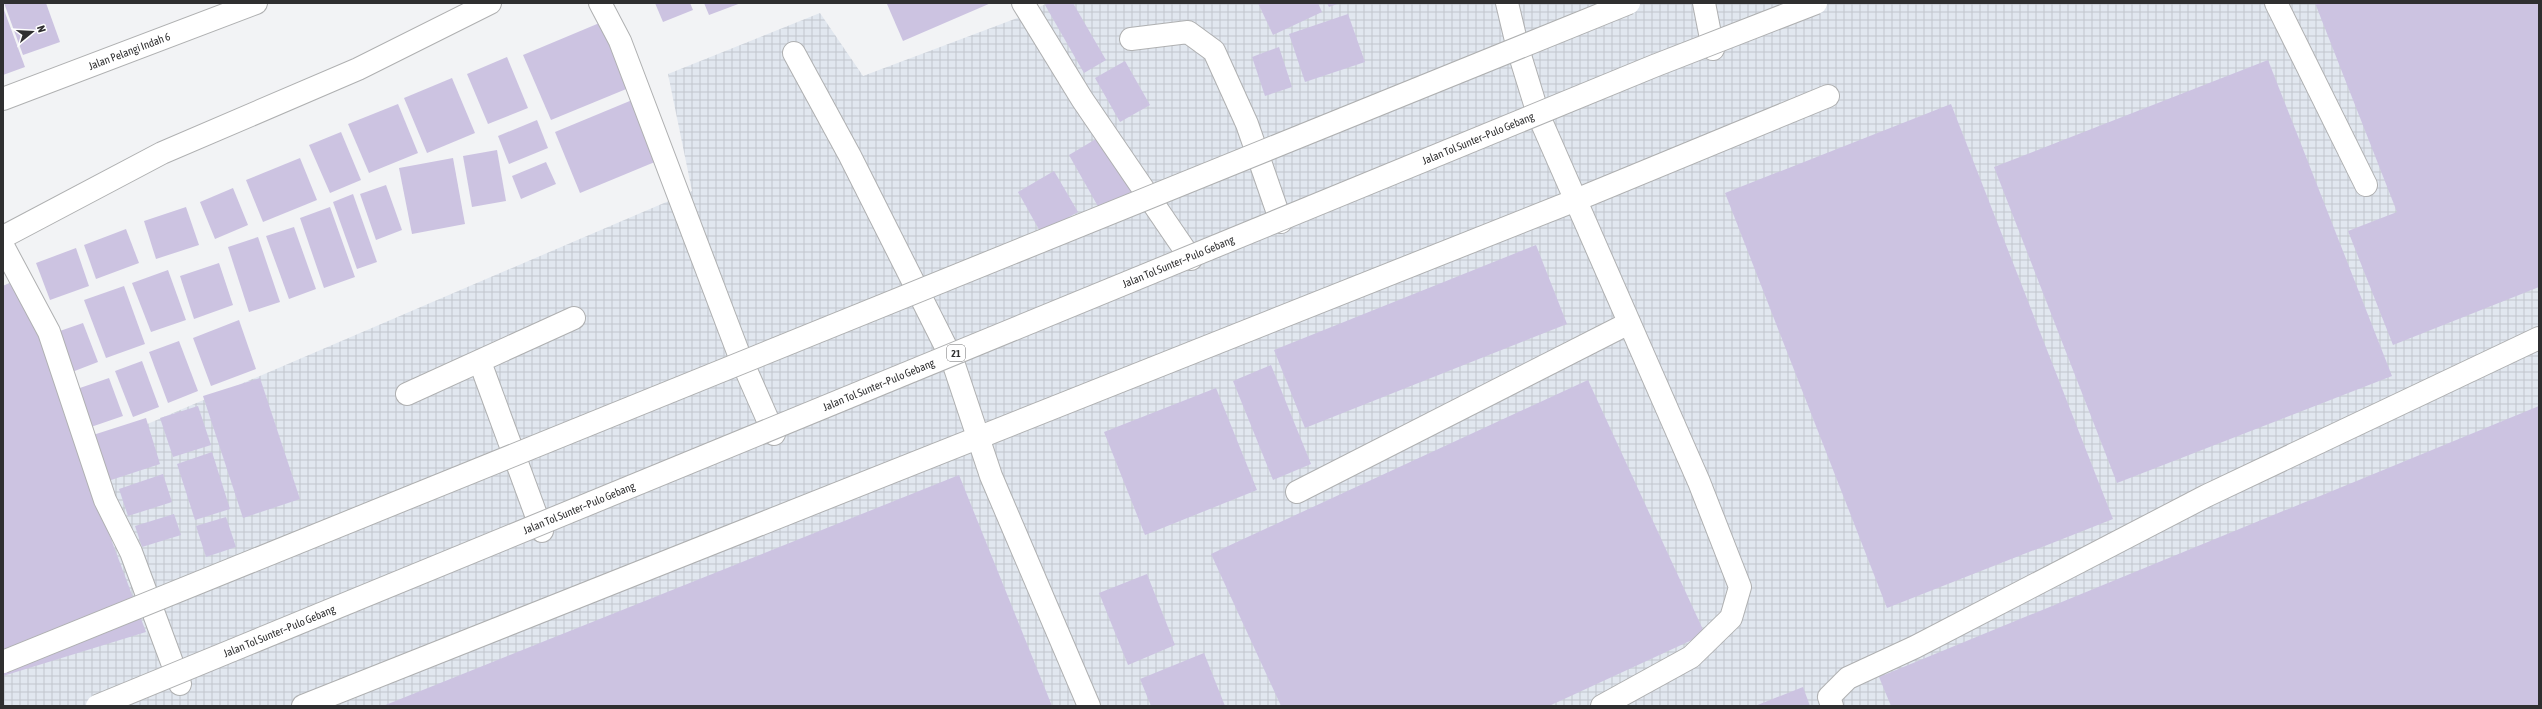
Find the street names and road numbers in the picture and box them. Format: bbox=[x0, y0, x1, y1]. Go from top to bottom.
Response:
street label: Jalan Pelangi Indah 6 bbox=[87, 30, 172, 72]
street label: Jalan Tol Sunter–Pulo Gebang bbox=[1420, 110, 1536, 167]
street label: Jalan Tol Sunter–Pulo Gebang bbox=[1121, 233, 1236, 290]
road number: 21 bbox=[947, 345, 965, 361]
street label: Jalan Tol Sunter–Pulo Gebang bbox=[821, 356, 936, 413]
street label: Jalan Tol Sunter–Pulo Gebang bbox=[521, 479, 637, 536]
street label: Jalan Tol Sunter–Pulo Gebang bbox=[222, 603, 337, 659]

